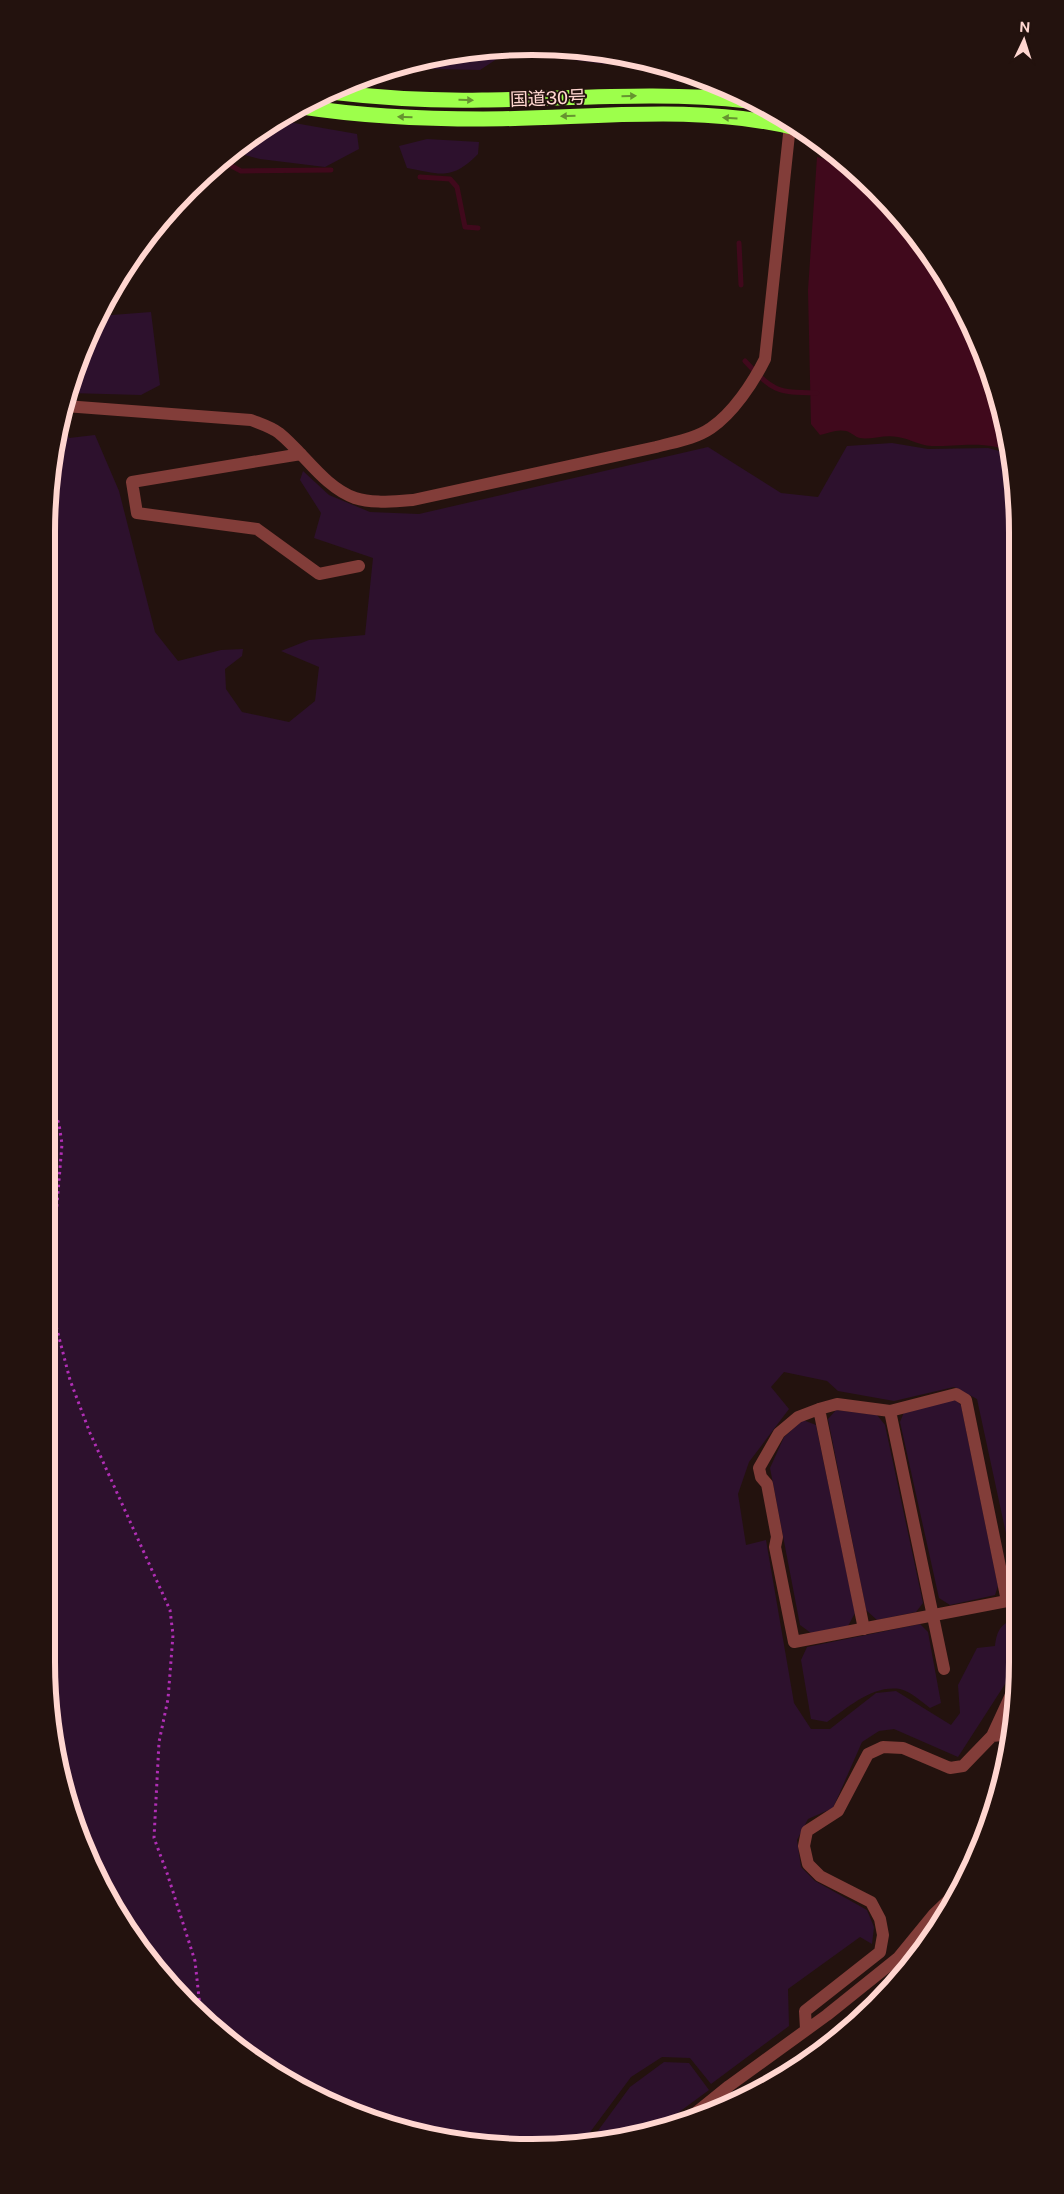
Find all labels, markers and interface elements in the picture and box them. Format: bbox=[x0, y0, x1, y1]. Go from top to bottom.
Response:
north arrow bbox=[999, 15, 1049, 65]
text: N bbox=[1019, 19, 1031, 35]
street label: 国道30号 bbox=[510, 86, 586, 110]
one-way arrow bbox=[621, 92, 637, 100]
one-way arrow bbox=[459, 96, 475, 104]
one-way arrow bbox=[397, 112, 413, 120]
one-way arrow bbox=[560, 112, 576, 120]
one-way arrow bbox=[722, 113, 738, 121]

